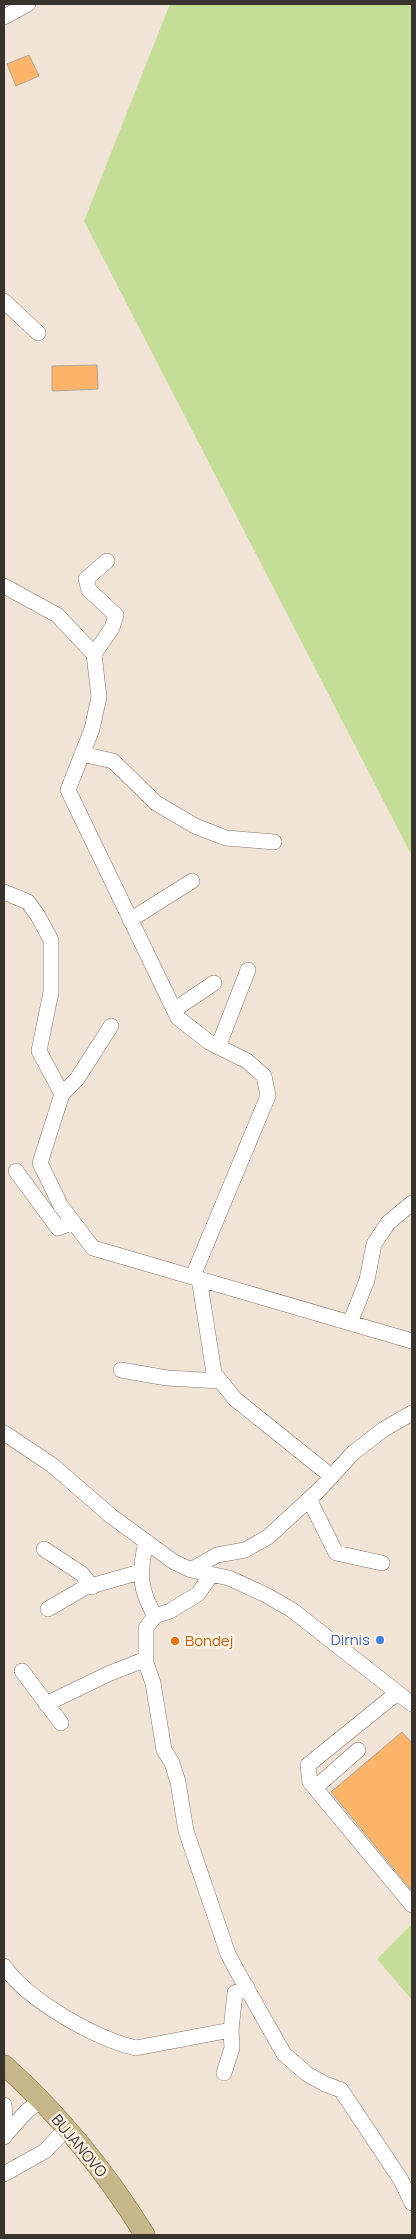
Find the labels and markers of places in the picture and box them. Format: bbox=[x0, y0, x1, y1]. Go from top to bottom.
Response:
place label: Dirnis bbox=[331, 1629, 370, 1650]
place label: Bondej bbox=[185, 1630, 233, 1651]
marker: Dirnis bbox=[374, 1634, 386, 1646]
marker: Bondej bbox=[169, 1635, 181, 1647]

